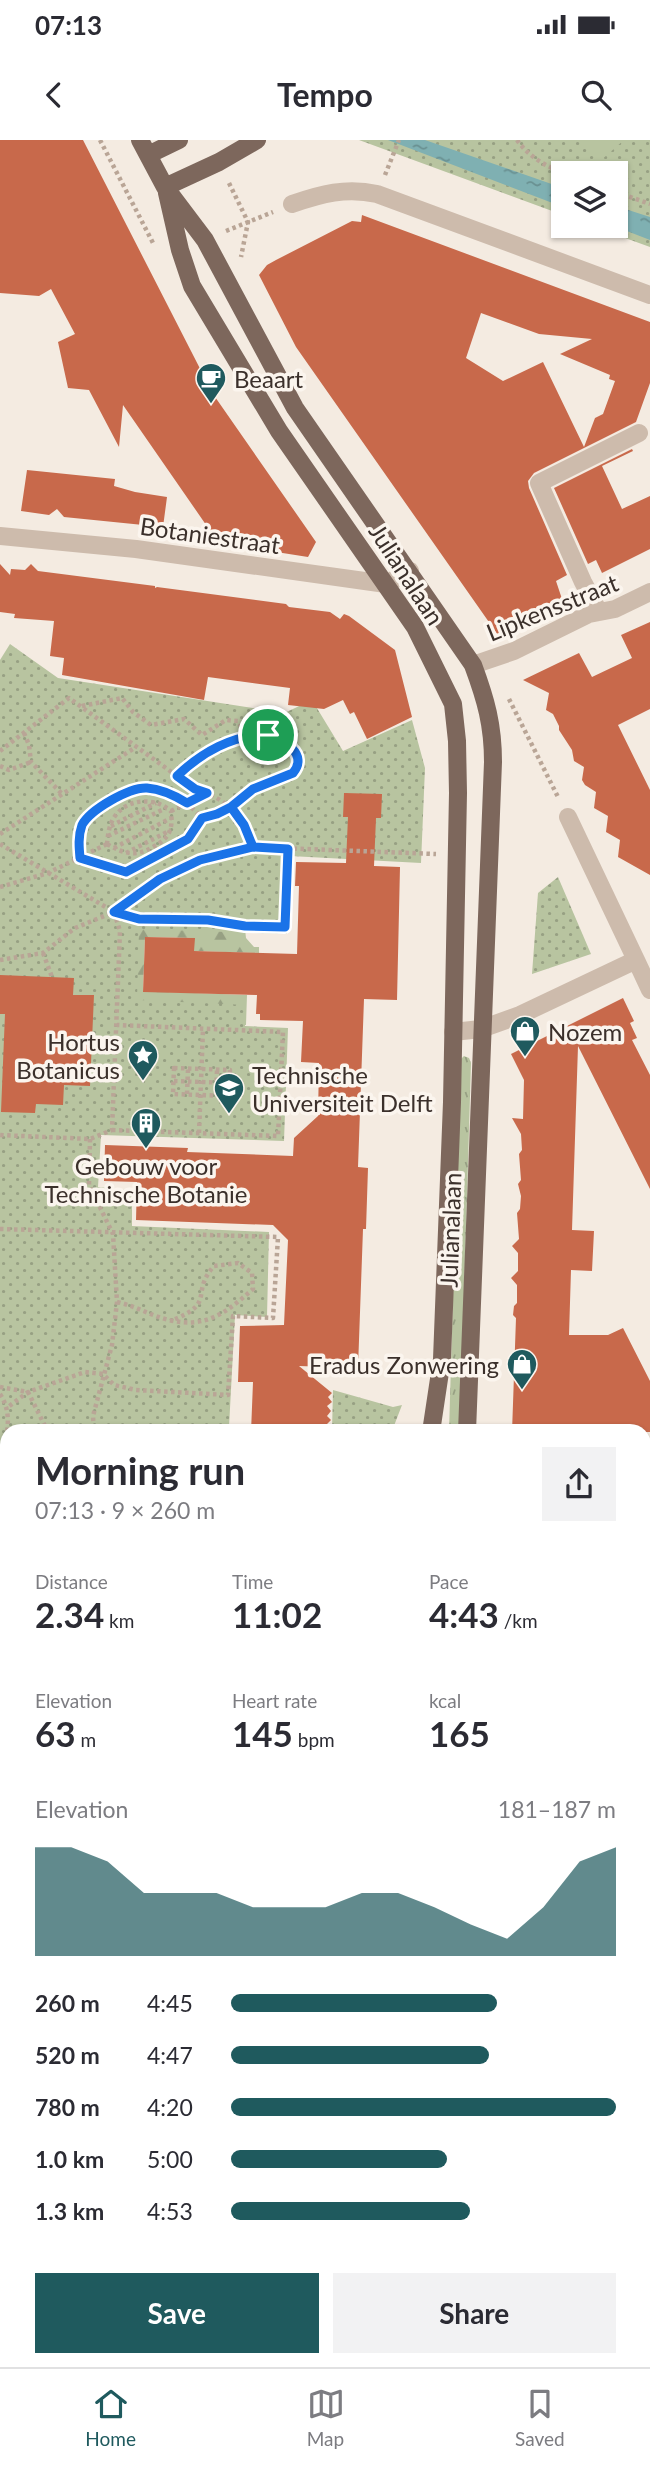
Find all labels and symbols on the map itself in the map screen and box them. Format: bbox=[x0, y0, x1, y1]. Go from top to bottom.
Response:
cafe icon: Beaart bbox=[194, 361, 228, 405]
place label: Beaart bbox=[234, 364, 304, 393]
street label: Botaniestraat bbox=[138, 511, 282, 559]
street label: Julianalaan bbox=[364, 518, 450, 630]
street label: Lipkensstraat bbox=[482, 567, 622, 647]
pin bbox=[238, 705, 298, 765]
shop icon: Nozem bbox=[508, 1014, 542, 1058]
place label: Nozem bbox=[548, 1017, 622, 1046]
place label: Hortus Botanicus bbox=[16, 1027, 120, 1084]
place icon: Hortus Botanicus bbox=[126, 1038, 160, 1082]
place label: Technische Universiteit Delft bbox=[252, 1060, 433, 1117]
school or university icon: Technische Universiteit Delft bbox=[212, 1071, 246, 1115]
building icon: Gebouw voor Technische Botanie bbox=[129, 1106, 163, 1150]
place label: Gebouw voor Technische Botanie bbox=[44, 1151, 248, 1208]
street label: Julianalaan bbox=[434, 1172, 466, 1288]
shop icon: Eradus Zonwering bbox=[505, 1347, 539, 1391]
place label: Eradus Zonwering bbox=[309, 1350, 499, 1379]

